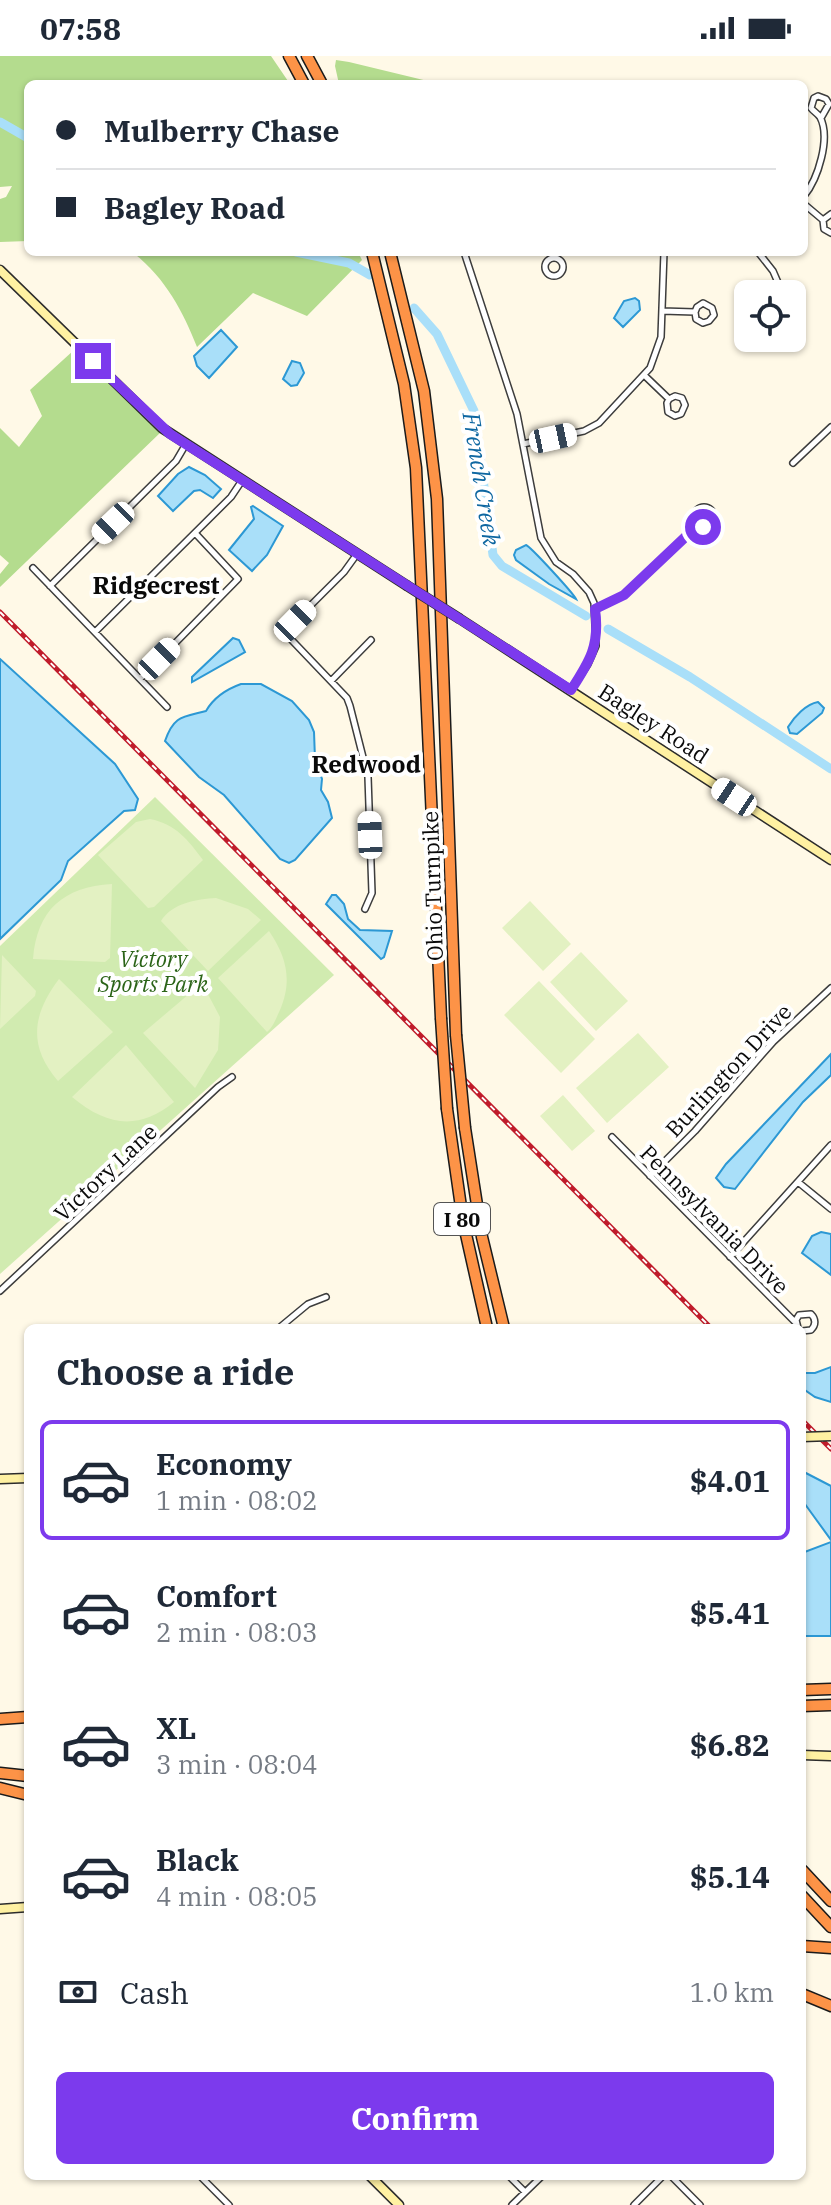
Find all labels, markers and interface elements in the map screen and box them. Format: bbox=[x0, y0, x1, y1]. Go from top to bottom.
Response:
text: 07:58 bbox=[40, 9, 121, 48]
text: Mulberry Chase bbox=[104, 111, 339, 150]
text: Bagley Road bbox=[104, 188, 285, 227]
map controls bbox=[734, 280, 806, 352]
button: locate bbox=[734, 280, 806, 352]
route end bbox=[75, 343, 111, 379]
water label: French Creek bbox=[455, 409, 508, 548]
car bbox=[527, 421, 579, 455]
car bbox=[87, 498, 139, 548]
route start bbox=[685, 509, 721, 545]
district label: Ridgecrest bbox=[92, 569, 220, 601]
car bbox=[270, 596, 320, 646]
car bbox=[134, 634, 184, 684]
street label: Bagley Road bbox=[593, 676, 715, 770]
district label: Redwood bbox=[311, 748, 421, 780]
car bbox=[707, 774, 761, 820]
car bbox=[357, 811, 383, 859]
street label: Ohio Turnpike bbox=[415, 811, 449, 961]
park label: Victory Sports Park bbox=[97, 944, 209, 998]
street label: Burlington Drive bbox=[659, 997, 797, 1143]
street label: Victory Lane bbox=[47, 1117, 163, 1227]
street label: Pennsylvania Drive bbox=[634, 1138, 796, 1300]
road number: I 80 bbox=[434, 1203, 490, 1235]
text: Choose a ride bbox=[56, 1348, 295, 1395]
icon: car bbox=[60, 1444, 132, 1516]
text: Economy bbox=[156, 1444, 292, 1483]
text: $4.01 bbox=[690, 1461, 770, 1500]
text: 1 min · 08:02 bbox=[156, 1483, 318, 1517]
icon: car bbox=[60, 1576, 132, 1648]
text: Comfort bbox=[156, 1576, 277, 1615]
text: $5.41 bbox=[690, 1593, 770, 1632]
text: 2 min · 08:03 bbox=[156, 1615, 318, 1649]
icon: car bbox=[60, 1708, 132, 1780]
text: XL bbox=[156, 1708, 196, 1747]
text: $6.82 bbox=[690, 1725, 770, 1764]
text: 3 min · 08:04 bbox=[156, 1747, 318, 1781]
icon: car bbox=[60, 1840, 132, 1912]
text: Black bbox=[156, 1840, 239, 1879]
text: $5.14 bbox=[690, 1857, 770, 1896]
text: 4 min · 08:05 bbox=[156, 1879, 318, 1913]
icon: cash bbox=[56, 1970, 100, 2014]
text: Cash bbox=[120, 1973, 189, 2012]
text: 1.0 km bbox=[690, 1975, 774, 2009]
button: Confirm bbox=[56, 2072, 774, 2164]

